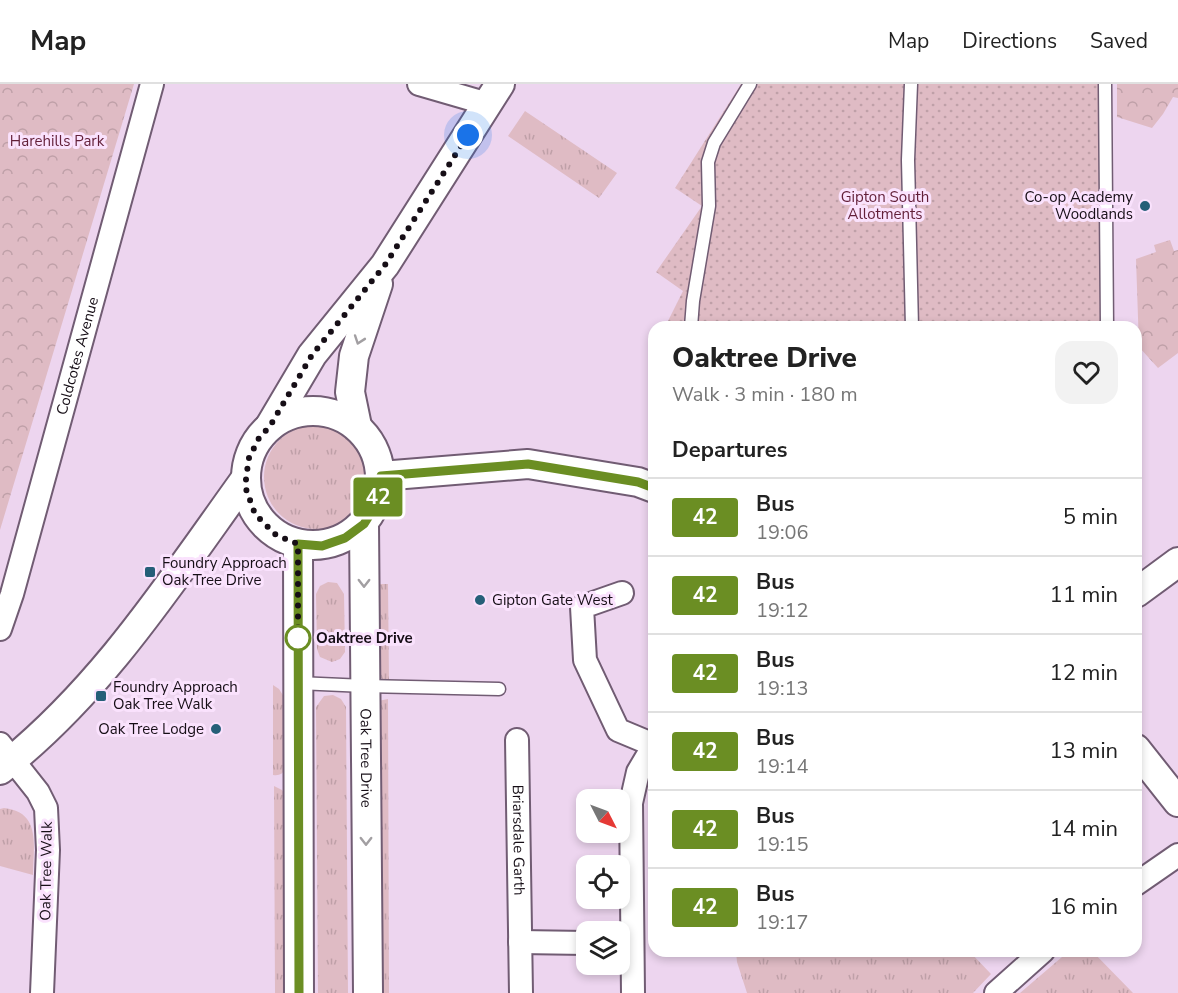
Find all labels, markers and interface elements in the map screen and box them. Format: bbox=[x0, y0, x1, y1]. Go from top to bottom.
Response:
text: Map bbox=[30, 22, 86, 60]
text: Map bbox=[888, 27, 929, 55]
text: Directions bbox=[962, 27, 1057, 55]
text: Saved bbox=[1090, 27, 1148, 55]
your location bbox=[453, 120, 483, 150]
park label: Harehills Park bbox=[10, 131, 105, 151]
park label: Gipton South Allotments bbox=[841, 187, 929, 224]
place label: Co-op Academy Woodlands bbox=[1024, 187, 1133, 224]
marker: Co-op Academy Woodlands bbox=[1138, 199, 1152, 213]
street label: Coldcotes Avenue bbox=[52, 295, 103, 417]
one-way arrow bbox=[354, 334, 367, 345]
text: Oaktree Drive bbox=[672, 339, 857, 377]
button: heart bbox=[1055, 341, 1118, 404]
text: Walk · 3 min · 180 m bbox=[672, 381, 858, 408]
text: Departures bbox=[672, 435, 787, 465]
line badge: 42 bbox=[351, 478, 405, 516]
text: 42 bbox=[365, 483, 391, 511]
text: Bus bbox=[756, 489, 795, 519]
text: 5 min bbox=[1063, 502, 1118, 532]
text: 42 bbox=[692, 503, 718, 531]
text: 19:06 bbox=[756, 519, 809, 546]
place label: Foundry Approach Oak Tree Drive bbox=[162, 553, 287, 590]
marker: Foundry Approach Oak Tree Drive bbox=[143, 565, 157, 579]
text: Bus bbox=[756, 567, 795, 597]
one-way arrow bbox=[358, 578, 370, 587]
text: 11 min bbox=[1050, 580, 1118, 610]
text: 42 bbox=[692, 581, 718, 609]
place label: Gipton Gate West bbox=[492, 590, 614, 610]
marker: Gipton Gate West bbox=[473, 593, 487, 607]
text: 19:12 bbox=[756, 597, 809, 624]
marker: Oaktree Drive bbox=[285, 625, 311, 651]
place label: Oaktree Drive bbox=[316, 628, 413, 648]
text: Bus bbox=[756, 645, 795, 675]
text: 12 min bbox=[1050, 658, 1118, 688]
text: 42 bbox=[692, 659, 718, 687]
text: 19:13 bbox=[756, 675, 809, 702]
place label: Foundry Approach Oak Tree Walk bbox=[113, 677, 238, 714]
marker: Foundry Approach Oak Tree Walk bbox=[94, 689, 108, 703]
street label: Oak Tree Drive bbox=[356, 708, 376, 808]
place label: Oak Tree Lodge bbox=[98, 719, 204, 739]
marker: Oak Tree Lodge bbox=[209, 722, 223, 736]
text: Bus bbox=[756, 723, 795, 753]
text: 13 min bbox=[1050, 736, 1118, 766]
text: 42 bbox=[692, 737, 718, 765]
text: 19:14 bbox=[756, 753, 809, 780]
street label: Briarsdale Garth bbox=[508, 784, 529, 896]
north arrow bbox=[576, 789, 630, 843]
map controls bbox=[576, 789, 630, 975]
text: Bus bbox=[756, 801, 795, 831]
text: 14 min bbox=[1050, 814, 1118, 844]
text: 42 bbox=[692, 815, 718, 843]
street label: Oak Tree Walk bbox=[35, 821, 57, 921]
text: 19:15 bbox=[756, 831, 809, 858]
one-way arrow bbox=[360, 836, 372, 845]
button: locate bbox=[576, 855, 630, 909]
text: Bus bbox=[756, 879, 795, 909]
text: 16 min bbox=[1050, 892, 1118, 922]
text: 42 bbox=[692, 893, 718, 921]
text: 19:17 bbox=[756, 909, 809, 936]
button: layers bbox=[576, 921, 630, 975]

